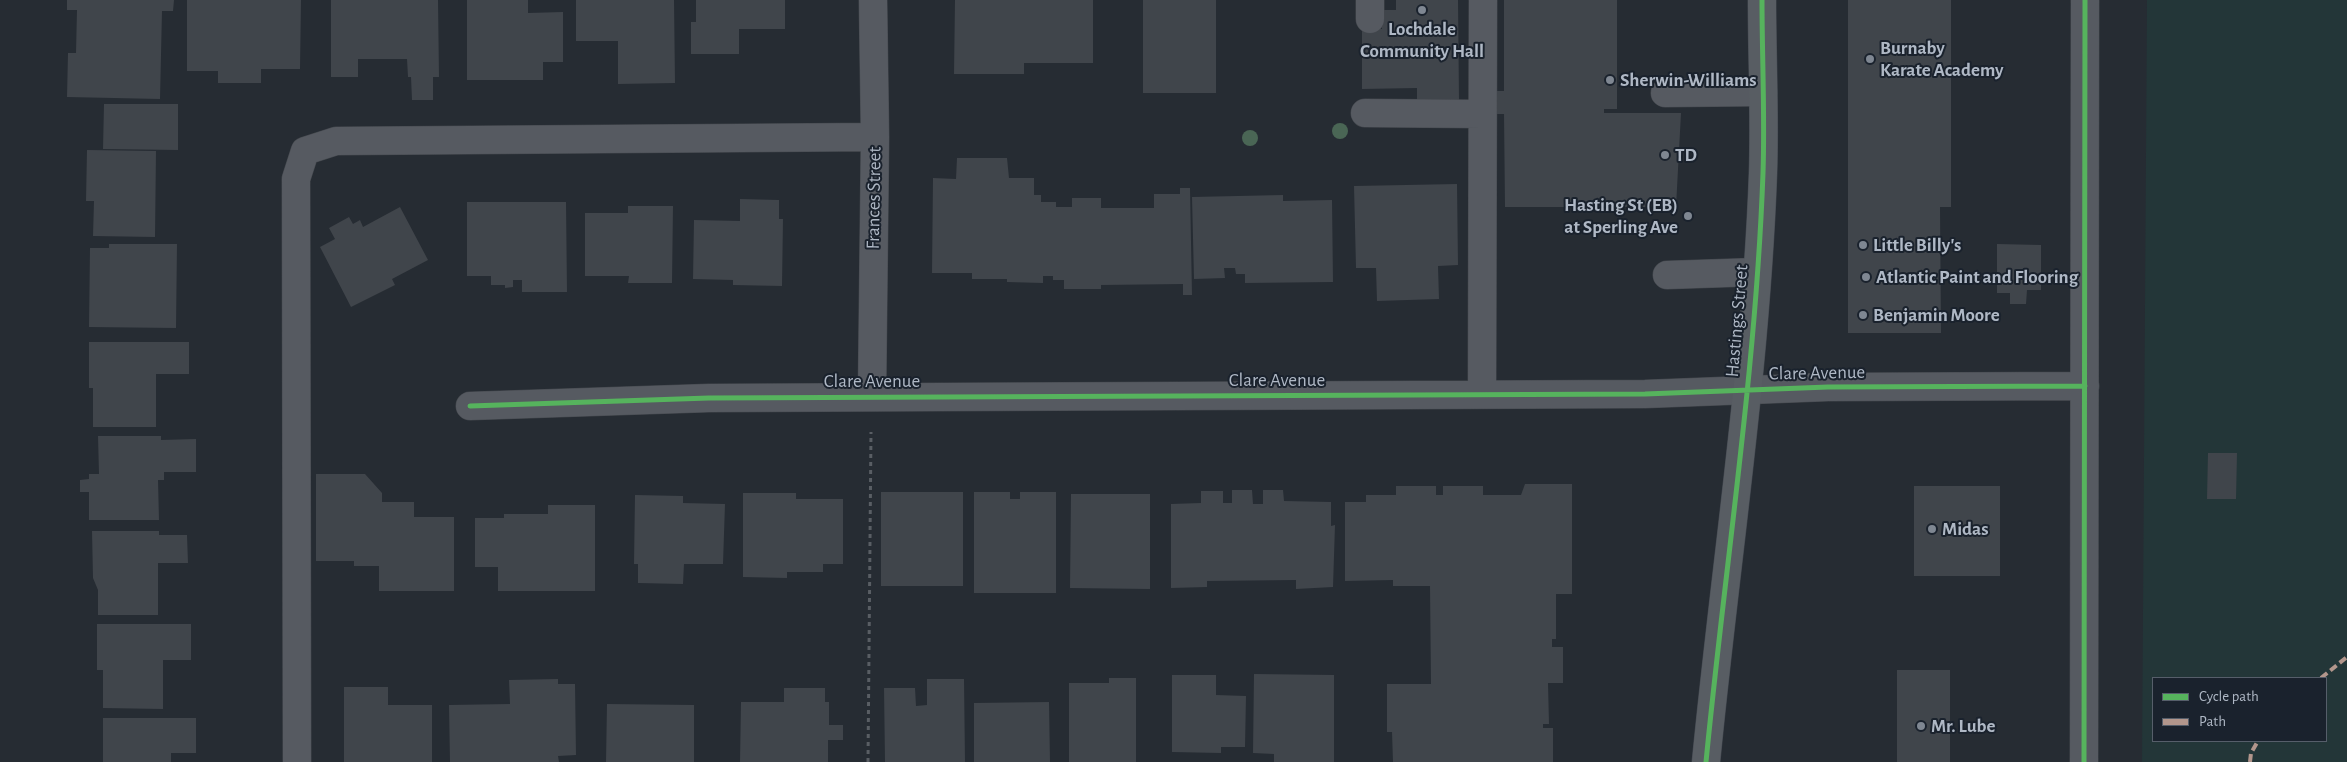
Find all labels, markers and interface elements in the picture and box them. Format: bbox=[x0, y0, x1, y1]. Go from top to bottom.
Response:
marker: Lochdale Community Hall bbox=[1416, 4, 1428, 16]
place label: Lochdale Community Hall bbox=[1360, 18, 1484, 62]
place label: Burnaby Karate Academy bbox=[1880, 37, 2003, 81]
marker: Burnaby Karate Academy bbox=[1864, 53, 1876, 65]
place label: Sherwin-Williams bbox=[1620, 69, 1757, 91]
marker: Sherwin-Williams bbox=[1604, 74, 1616, 86]
place label: TD bbox=[1675, 144, 1697, 166]
street label: Frances Street bbox=[862, 146, 886, 250]
marker: TD bbox=[1659, 149, 1671, 161]
place label: Hasting St (EB) at Sperling Ave bbox=[1564, 194, 1678, 238]
marker: Hasting St (EB) at Sperling Ave bbox=[1682, 210, 1694, 222]
place label: Little Billy's bbox=[1873, 234, 1961, 256]
marker: Little Billy's bbox=[1857, 239, 1869, 251]
street label: Hastings Street bbox=[1721, 264, 1753, 378]
place label: Atlantic Paint and Flooring bbox=[1876, 266, 2078, 288]
marker: Atlantic Paint and Flooring bbox=[1860, 271, 1872, 283]
place label: Benjamin Moore bbox=[1873, 304, 2000, 326]
marker: Benjamin Moore bbox=[1857, 309, 1869, 321]
street label: Clare Avenue bbox=[1769, 361, 1865, 385]
street label: Clare Avenue bbox=[1229, 369, 1325, 391]
street label: Clare Avenue bbox=[824, 370, 920, 392]
place label: Midas bbox=[1942, 518, 1989, 540]
marker: Midas bbox=[1926, 523, 1938, 535]
legend bbox=[2152, 677, 2327, 742]
text: Cycle path bbox=[2199, 689, 2259, 704]
text: Path bbox=[2199, 714, 2226, 729]
place label: Mr. Lube bbox=[1931, 715, 1996, 737]
marker: Mr. Lube bbox=[1915, 720, 1927, 732]

